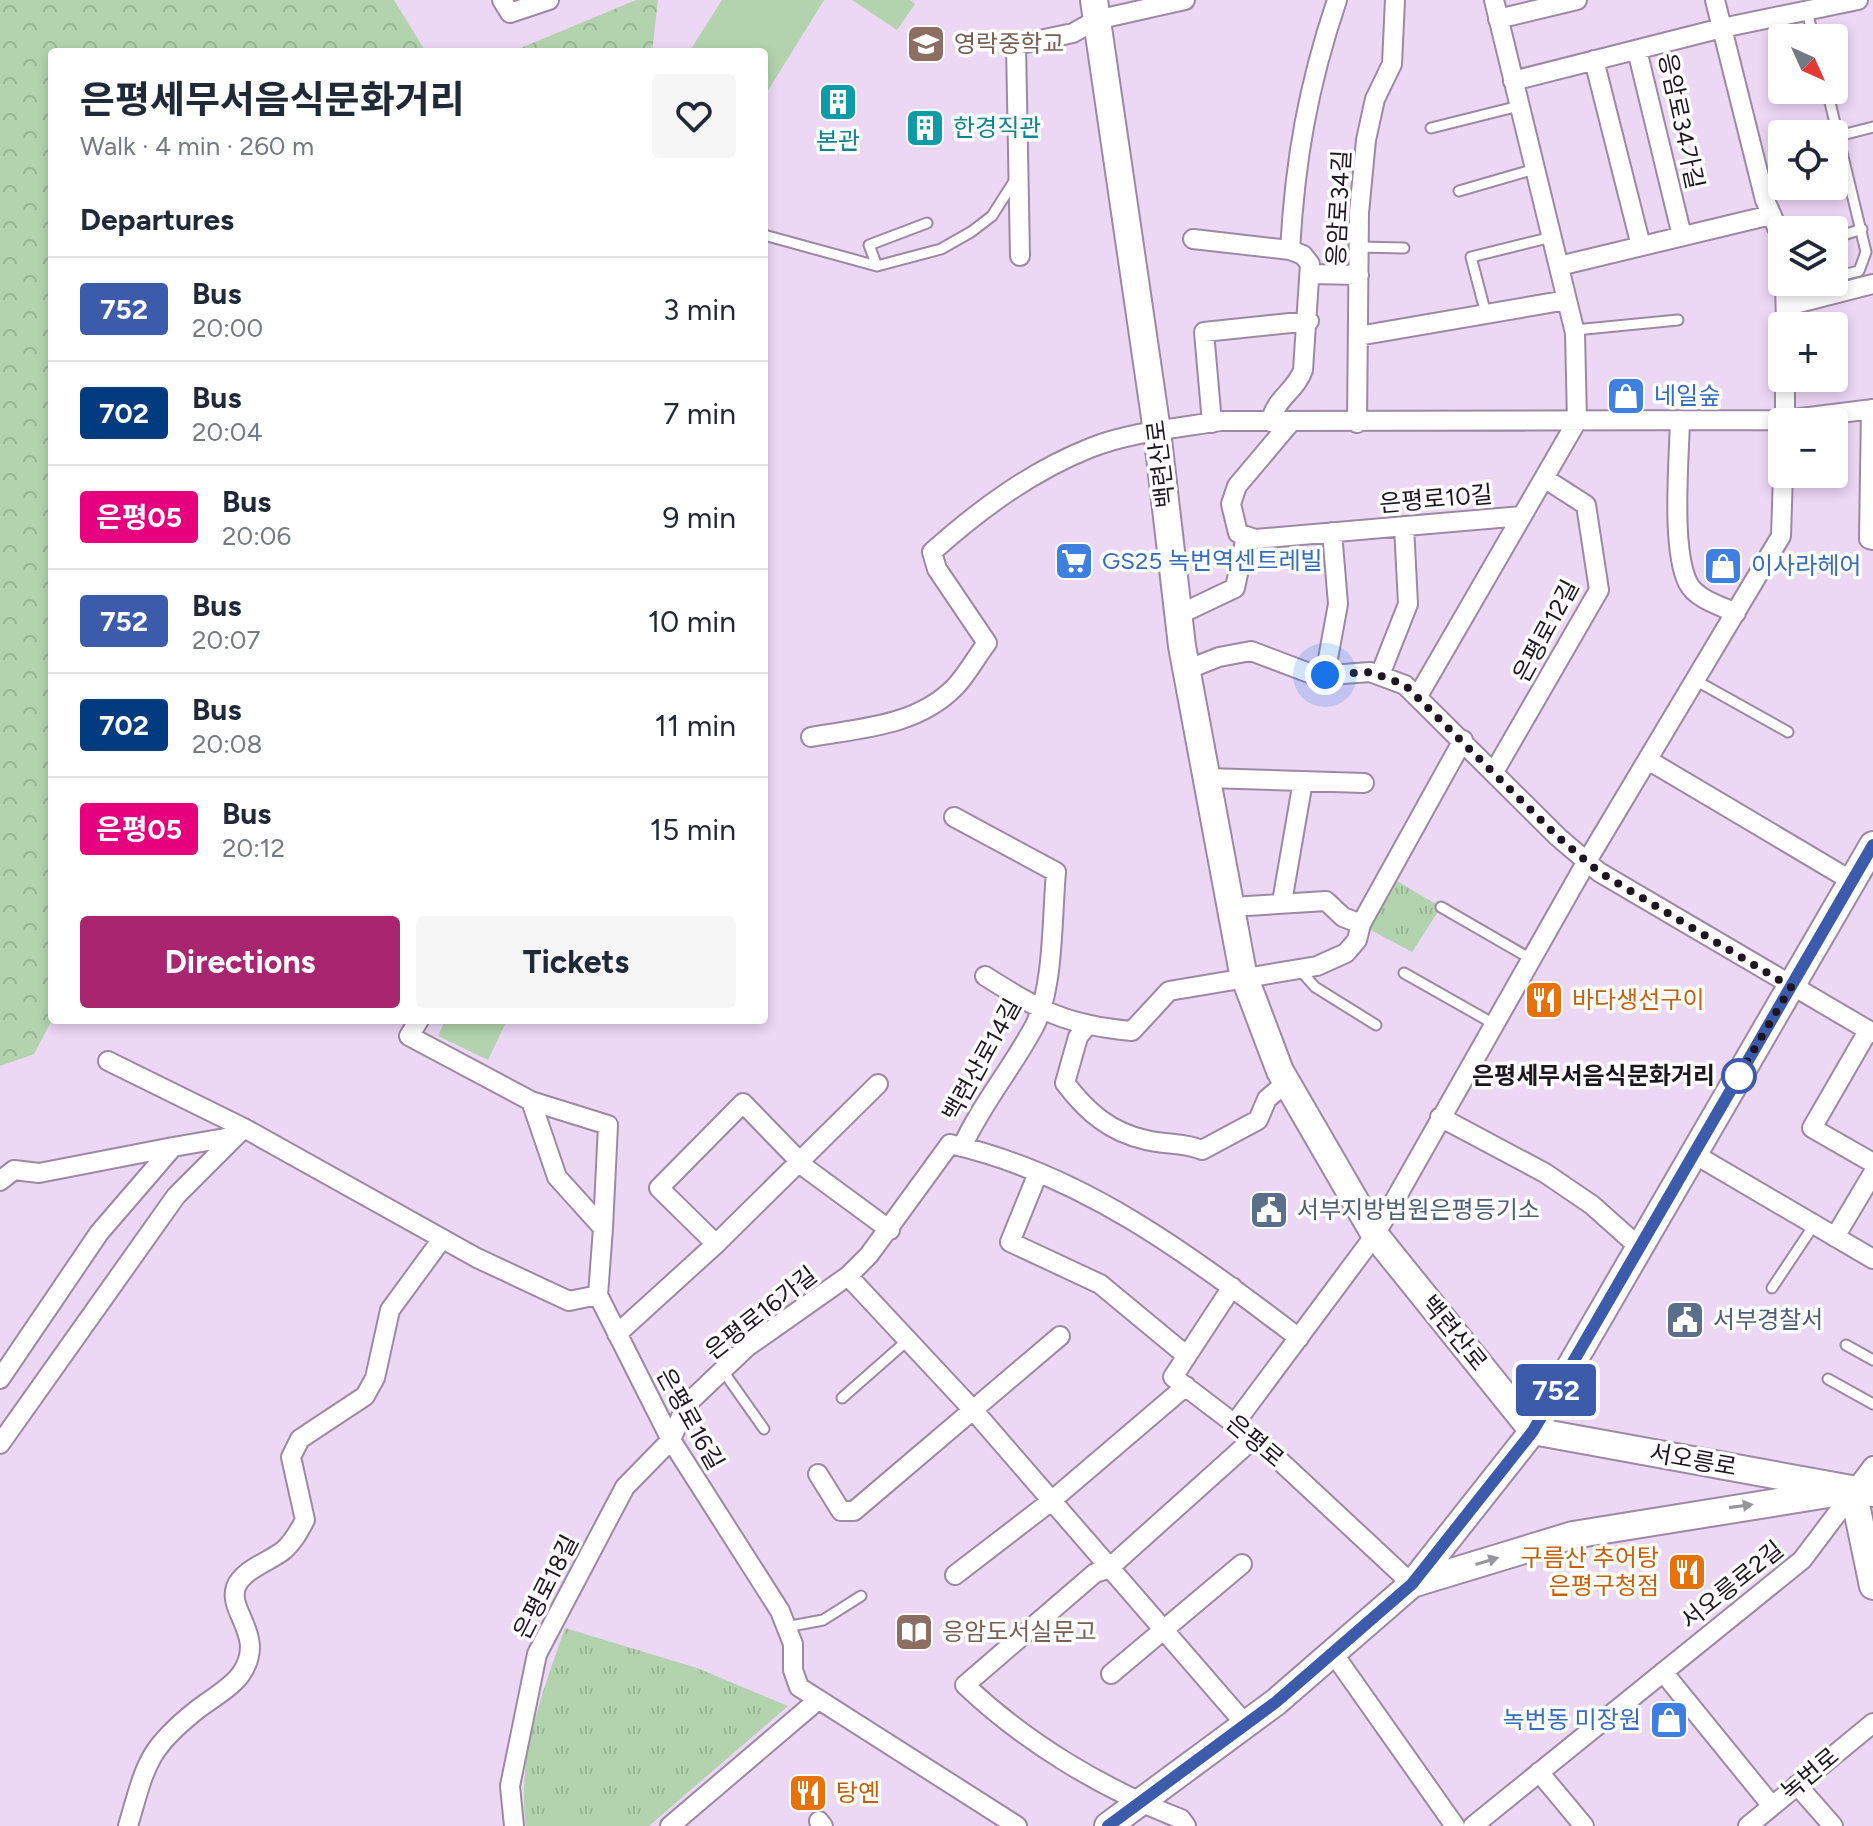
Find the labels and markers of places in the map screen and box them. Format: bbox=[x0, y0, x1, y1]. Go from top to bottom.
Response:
school or university icon: 영락중학교 bbox=[905, 23, 947, 65]
place label: 영락중학교 bbox=[954, 29, 1064, 58]
building icon: 본관 bbox=[817, 81, 859, 123]
building icon: 한경직관 bbox=[904, 107, 946, 149]
place label: 한경직관 bbox=[953, 113, 1041, 142]
place label: 본관 bbox=[816, 126, 860, 155]
shop icon: 네일숲 bbox=[1605, 375, 1647, 417]
place label: 네일숲 bbox=[1654, 381, 1720, 410]
supermarket icon: GS25 녹번역센트레빌 bbox=[1053, 540, 1095, 582]
shop icon: 이사라헤어 bbox=[1702, 545, 1744, 587]
place label: GS25 녹번역센트레빌 bbox=[1102, 546, 1323, 575]
place label: 이사라헤어 bbox=[1751, 551, 1861, 580]
restaurant icon: 바다생선구이 bbox=[1523, 979, 1565, 1021]
place label: 바다생선구이 bbox=[1572, 985, 1704, 1014]
marker: 은평세무서음식문화거리 bbox=[1722, 1059, 1756, 1093]
place label: 은평세무서음식문화거리 bbox=[1472, 1061, 1715, 1090]
public building icon: 서부지방법원은평등기소 bbox=[1248, 1189, 1290, 1231]
place label: 서부지방법원은평등기소 bbox=[1297, 1195, 1540, 1224]
public building icon: 서부경찰서 bbox=[1664, 1299, 1706, 1341]
place label: 서부경찰서 bbox=[1713, 1305, 1823, 1334]
place label: 구름산 추어탕 은평구청점 bbox=[1521, 1543, 1659, 1600]
restaurant icon: 구름산 추어탕 은평구청점 bbox=[1666, 1551, 1708, 1593]
library icon: 응암도서실문고 bbox=[893, 1611, 935, 1653]
place label: 응암도서실문고 bbox=[942, 1617, 1097, 1646]
shop icon: 녹번동 미장원 bbox=[1648, 1699, 1690, 1741]
place label: 녹번동 미장원 bbox=[1503, 1705, 1641, 1734]
restaurant icon: 탕옌 bbox=[787, 1772, 829, 1814]
place label: 탕옌 bbox=[836, 1778, 880, 1807]

